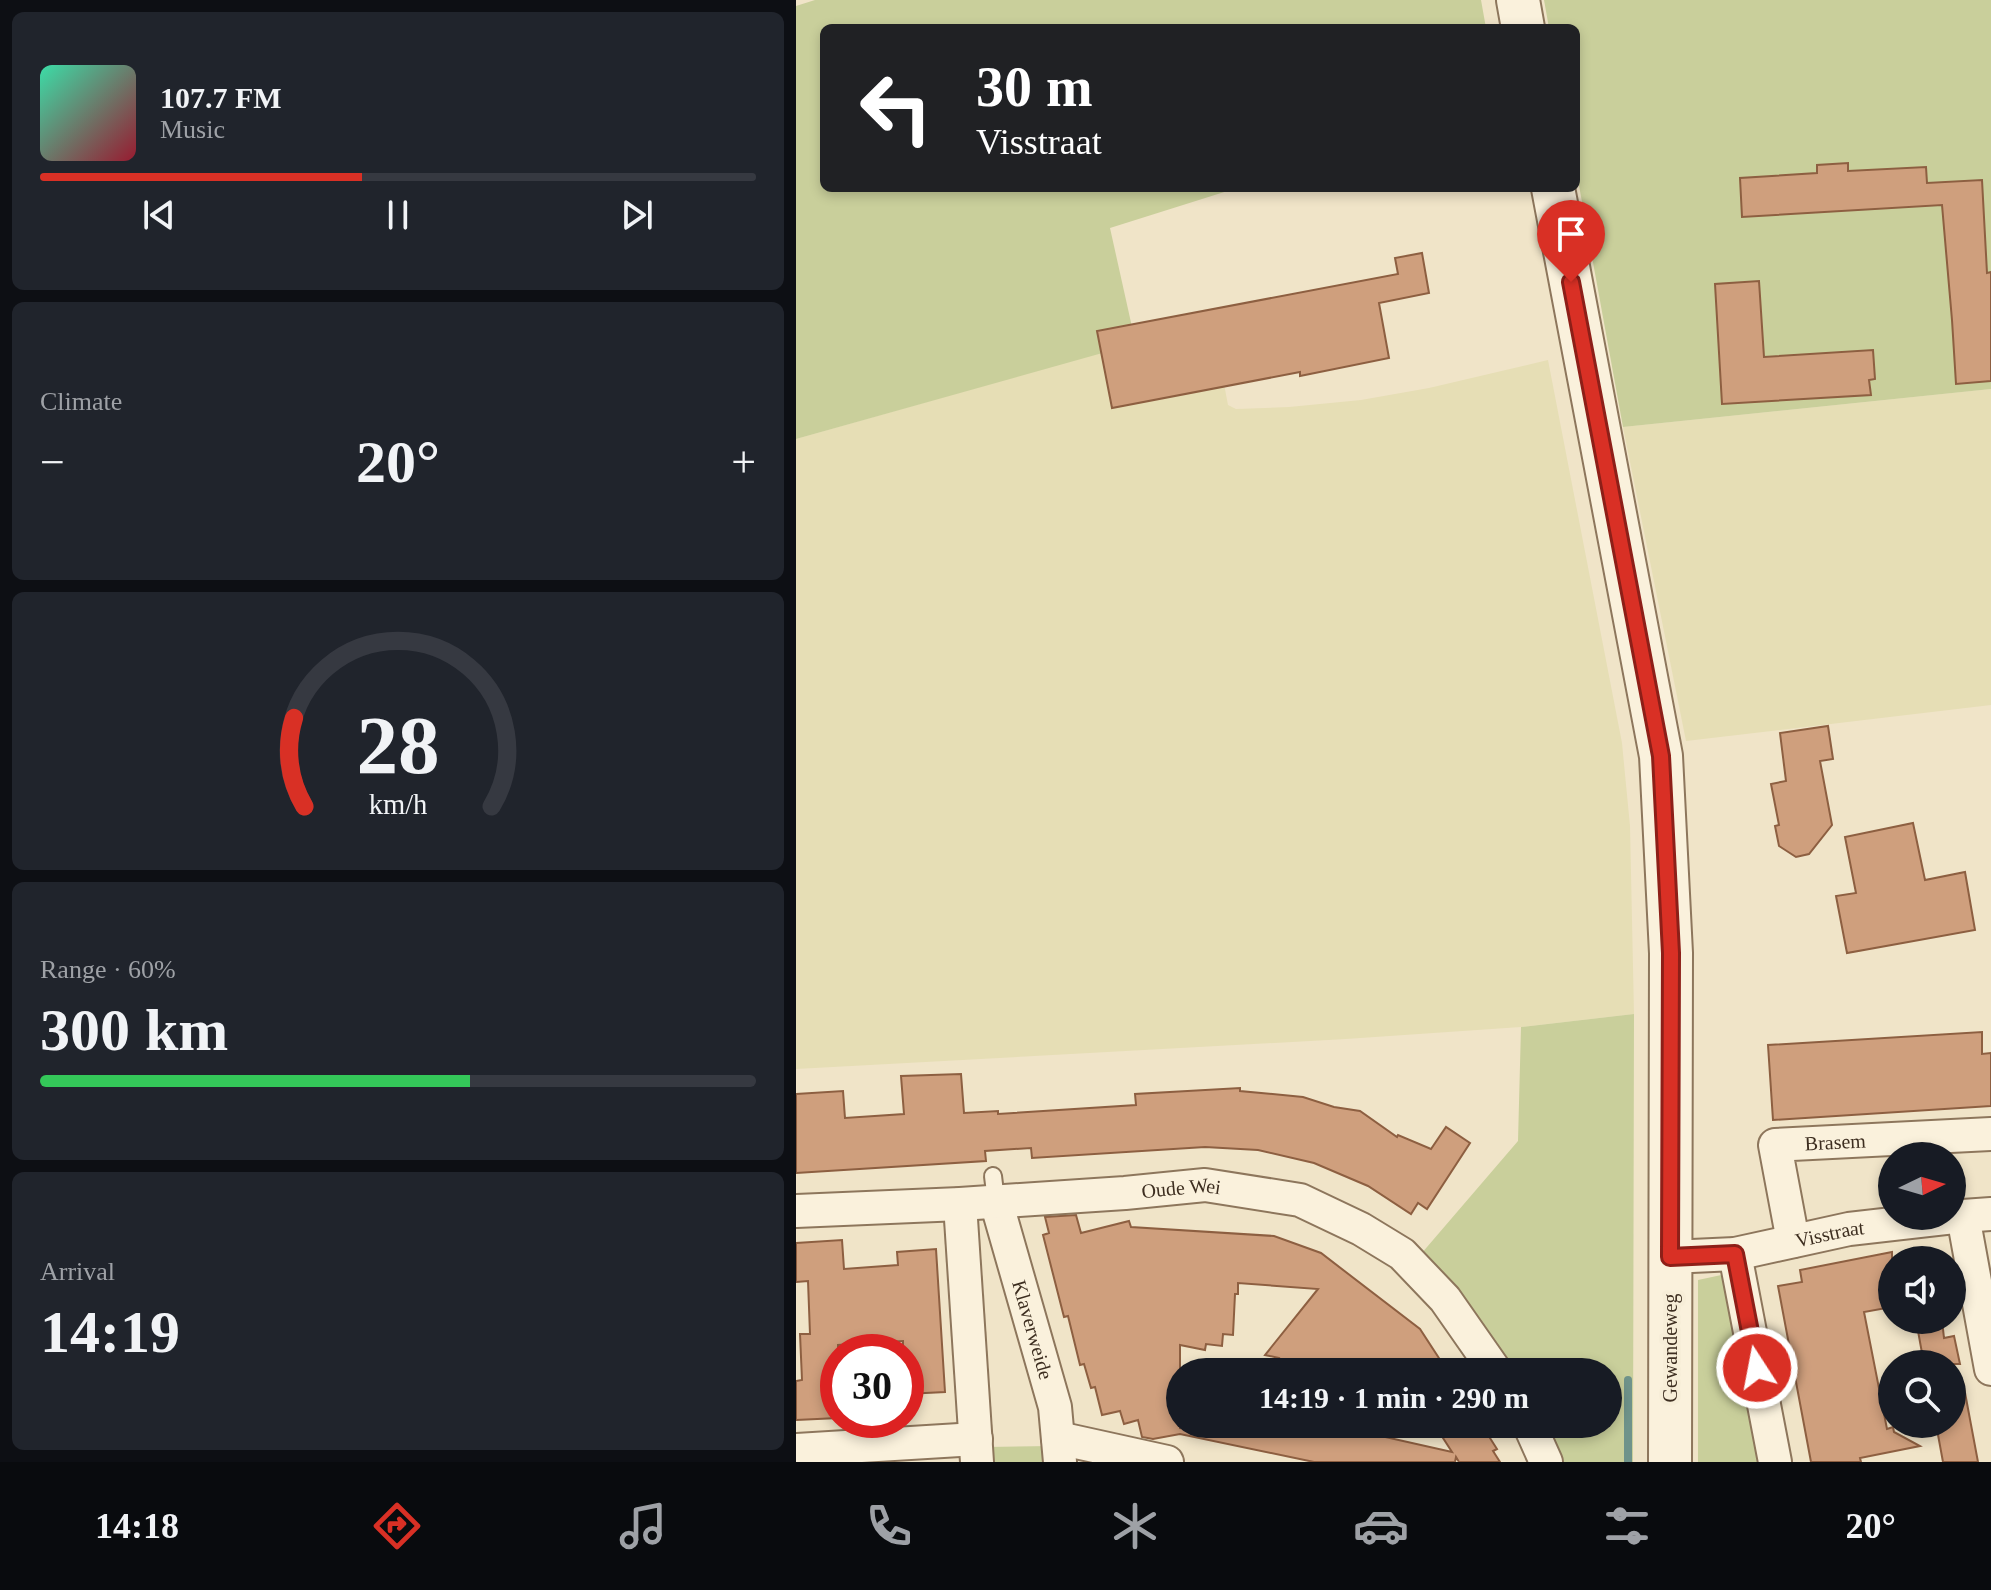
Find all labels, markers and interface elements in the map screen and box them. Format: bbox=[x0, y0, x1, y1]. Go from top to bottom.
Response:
icon: left bbox=[844, 56, 948, 160]
text: 30 m bbox=[976, 56, 1093, 118]
text: 107.7 FM bbox=[160, 81, 282, 114]
text: Music bbox=[160, 115, 225, 144]
text: Visstraat bbox=[976, 122, 1102, 162]
icon: previous bbox=[137, 193, 181, 237]
icon: pause bbox=[376, 193, 420, 237]
icon: next bbox=[615, 193, 659, 237]
pin bbox=[1537, 200, 1605, 282]
icon: arrive bbox=[1549, 212, 1593, 256]
text: Climate bbox=[40, 387, 122, 416]
text: 20° bbox=[356, 429, 440, 495]
text: − bbox=[40, 438, 65, 487]
text: + bbox=[731, 438, 756, 487]
text: 28 bbox=[356, 699, 440, 791]
text: km/h bbox=[369, 789, 427, 820]
text: Range · 60% bbox=[40, 955, 176, 984]
text: 300 km bbox=[40, 997, 228, 1063]
street label: Brasem bbox=[1804, 1129, 1867, 1154]
north arrow bbox=[1878, 1142, 1966, 1230]
map controls bbox=[1878, 1142, 1966, 1438]
street label: Oude Wei bbox=[1140, 1174, 1223, 1202]
street label: Visstraat bbox=[1793, 1216, 1866, 1251]
button: sound bbox=[1878, 1246, 1966, 1334]
text: Arrival bbox=[40, 1257, 115, 1286]
street label: Klaverweide bbox=[1008, 1278, 1058, 1382]
street label: Gewandeweg bbox=[1659, 1294, 1682, 1402]
text: 14:19 bbox=[40, 1299, 180, 1365]
position arrow bbox=[1715, 1326, 1799, 1410]
speed limit sign: 30 bbox=[820, 1334, 924, 1438]
button: search bbox=[1878, 1350, 1966, 1438]
text: 14:19 · 1 min · 290 m bbox=[1259, 1381, 1529, 1414]
icon: directions bbox=[369, 1498, 425, 1554]
icon: music bbox=[615, 1498, 671, 1554]
icon: phone bbox=[861, 1498, 917, 1554]
icon: climate bbox=[1107, 1498, 1163, 1554]
icon: car bbox=[1353, 1498, 1409, 1554]
icon: filters bbox=[1599, 1498, 1655, 1554]
text: 14:18 bbox=[95, 1506, 179, 1546]
text: 20° bbox=[1845, 1506, 1896, 1546]

